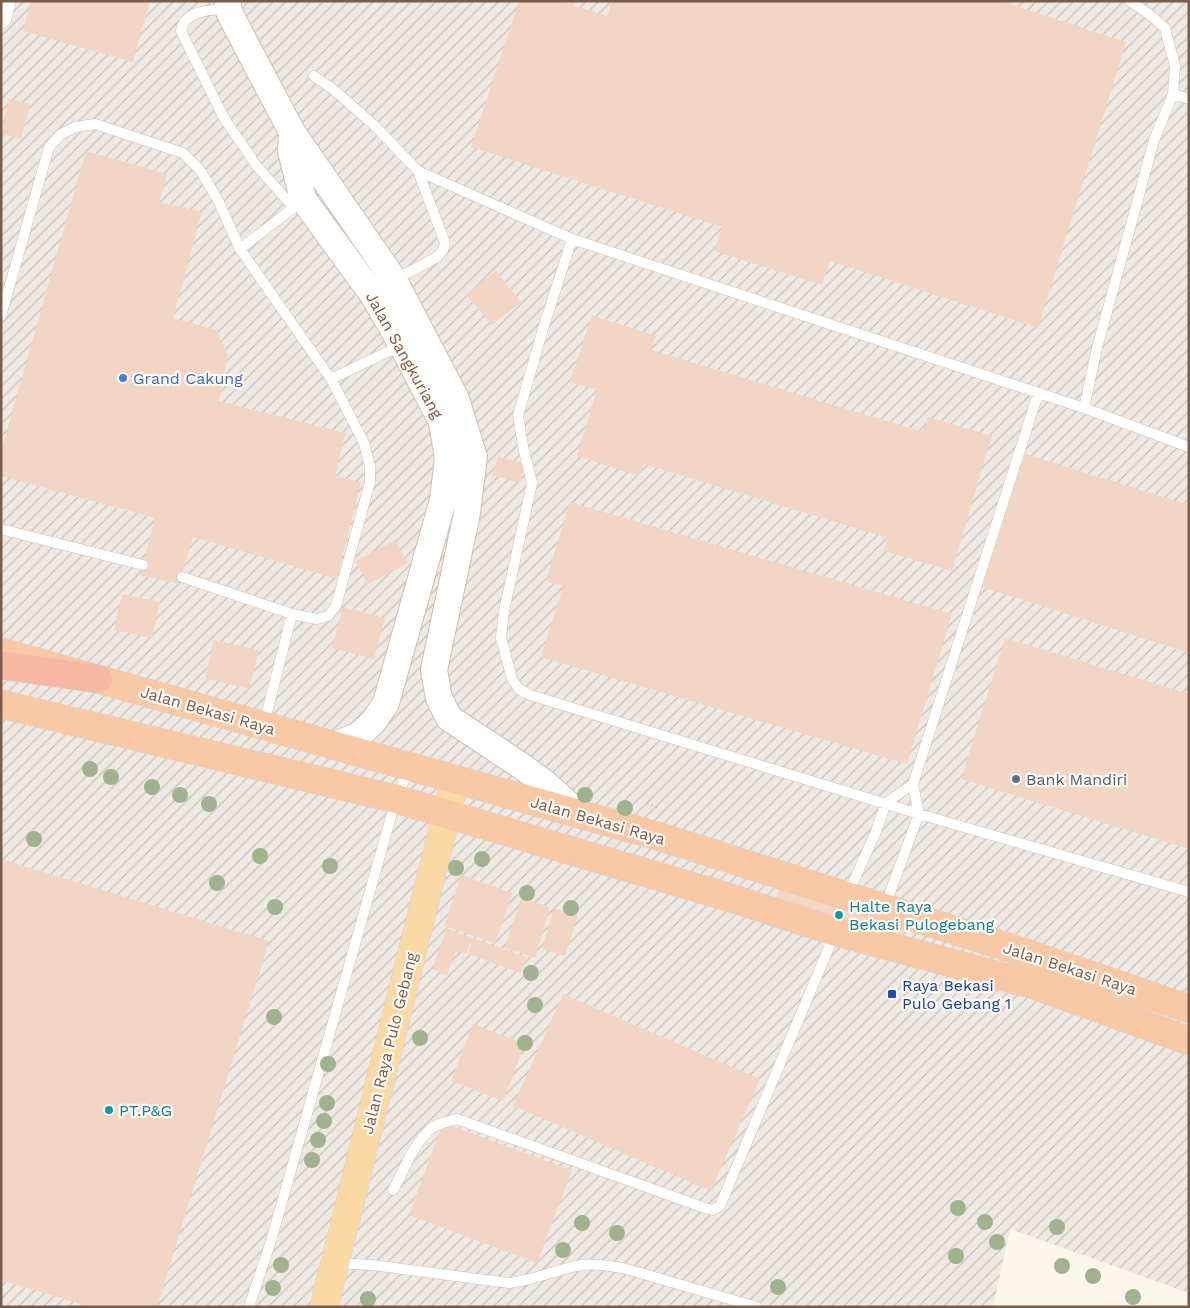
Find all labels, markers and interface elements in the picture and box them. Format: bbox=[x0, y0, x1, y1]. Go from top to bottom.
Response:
street label: Jalan Sangkuriang bbox=[362, 289, 448, 422]
place label: Grand Cakung bbox=[133, 369, 243, 388]
marker: Grand Cakung bbox=[117, 372, 129, 384]
street label: Jalan Bekasi Raya bbox=[138, 682, 277, 739]
place label: Bank Mandiri bbox=[1026, 770, 1127, 789]
marker: Bank Mandiri bbox=[1010, 773, 1022, 785]
street label: Jalan Bekasi Raya bbox=[528, 792, 667, 849]
place label: Halte Raya Bekasi Pulogebang bbox=[849, 897, 995, 934]
marker: Halte Raya Bekasi Pulogebang bbox=[833, 909, 845, 921]
street label: Jalan Bekasi Raya bbox=[1001, 938, 1139, 999]
street label: Jalan Raya Pulo Gebang bbox=[358, 950, 421, 1136]
place label: Raya Bekasi Pulo Gebang 1 bbox=[902, 976, 1011, 1013]
marker: Raya Bekasi Pulo Gebang 1 bbox=[886, 988, 898, 1000]
place label: PT.P&G bbox=[119, 1101, 172, 1120]
marker: PT.P&G bbox=[103, 1104, 115, 1116]

